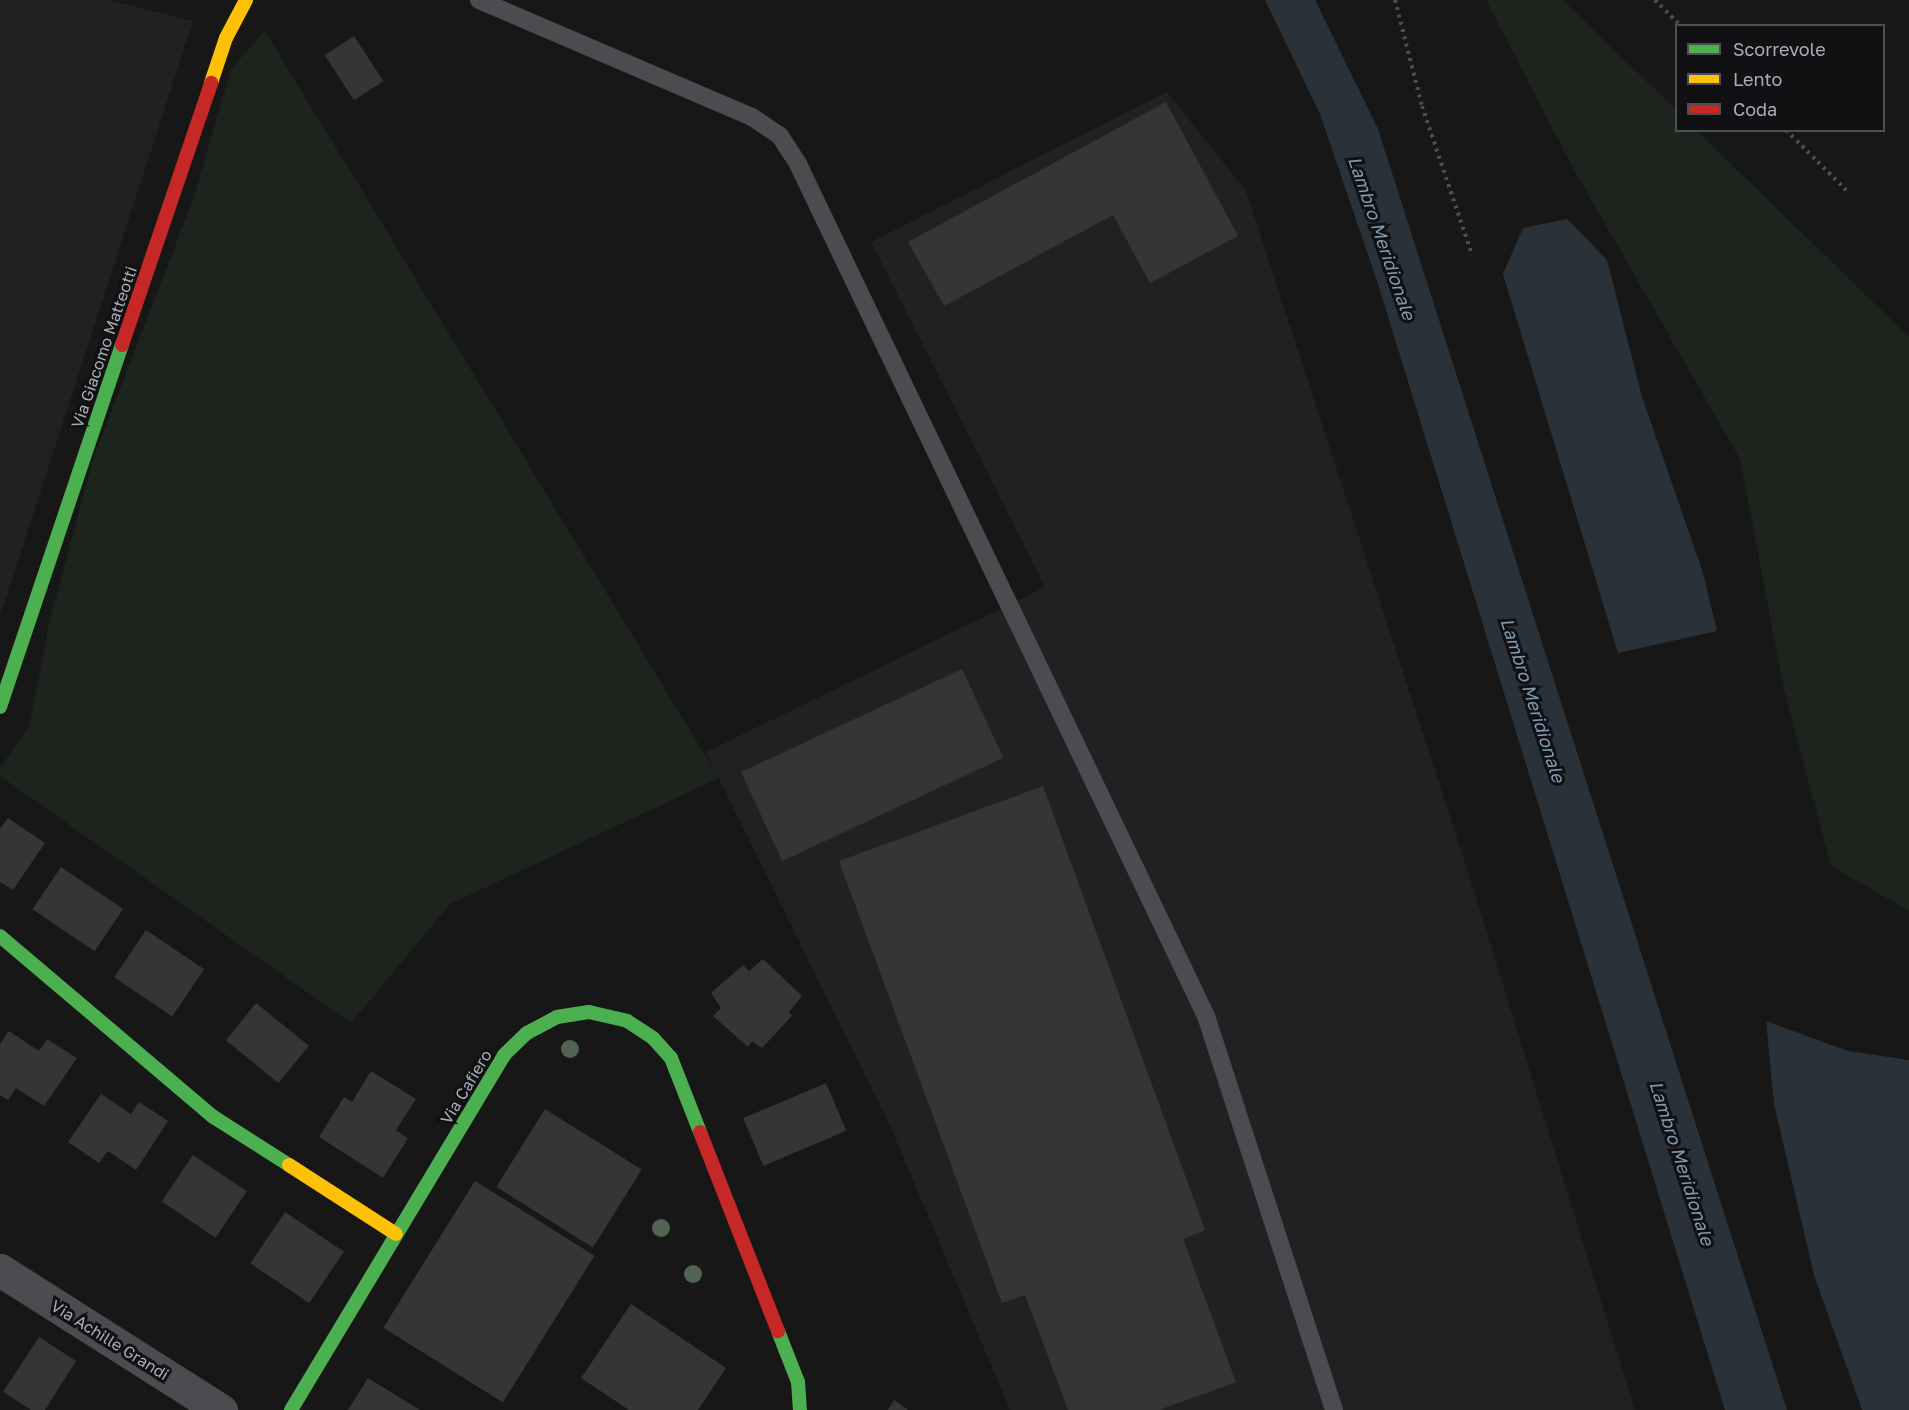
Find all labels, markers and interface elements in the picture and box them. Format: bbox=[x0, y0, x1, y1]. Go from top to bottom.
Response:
legend bbox=[1675, 24, 1885, 132]
text: Scorrevole bbox=[1733, 38, 1826, 60]
text: Lento bbox=[1733, 68, 1782, 90]
text: Coda bbox=[1733, 98, 1777, 120]
water label: Lambro Meridionale bbox=[1344, 153, 1420, 323]
street label: Via Giacomo Matteotti bbox=[67, 264, 141, 430]
water label: Lambro Meridionale bbox=[1496, 615, 1570, 785]
street label: Via Cafiero bbox=[436, 1046, 496, 1128]
water label: Lambro Meridionale bbox=[1645, 1078, 1719, 1248]
street label: Via Achille Grandi bbox=[48, 1296, 172, 1384]

